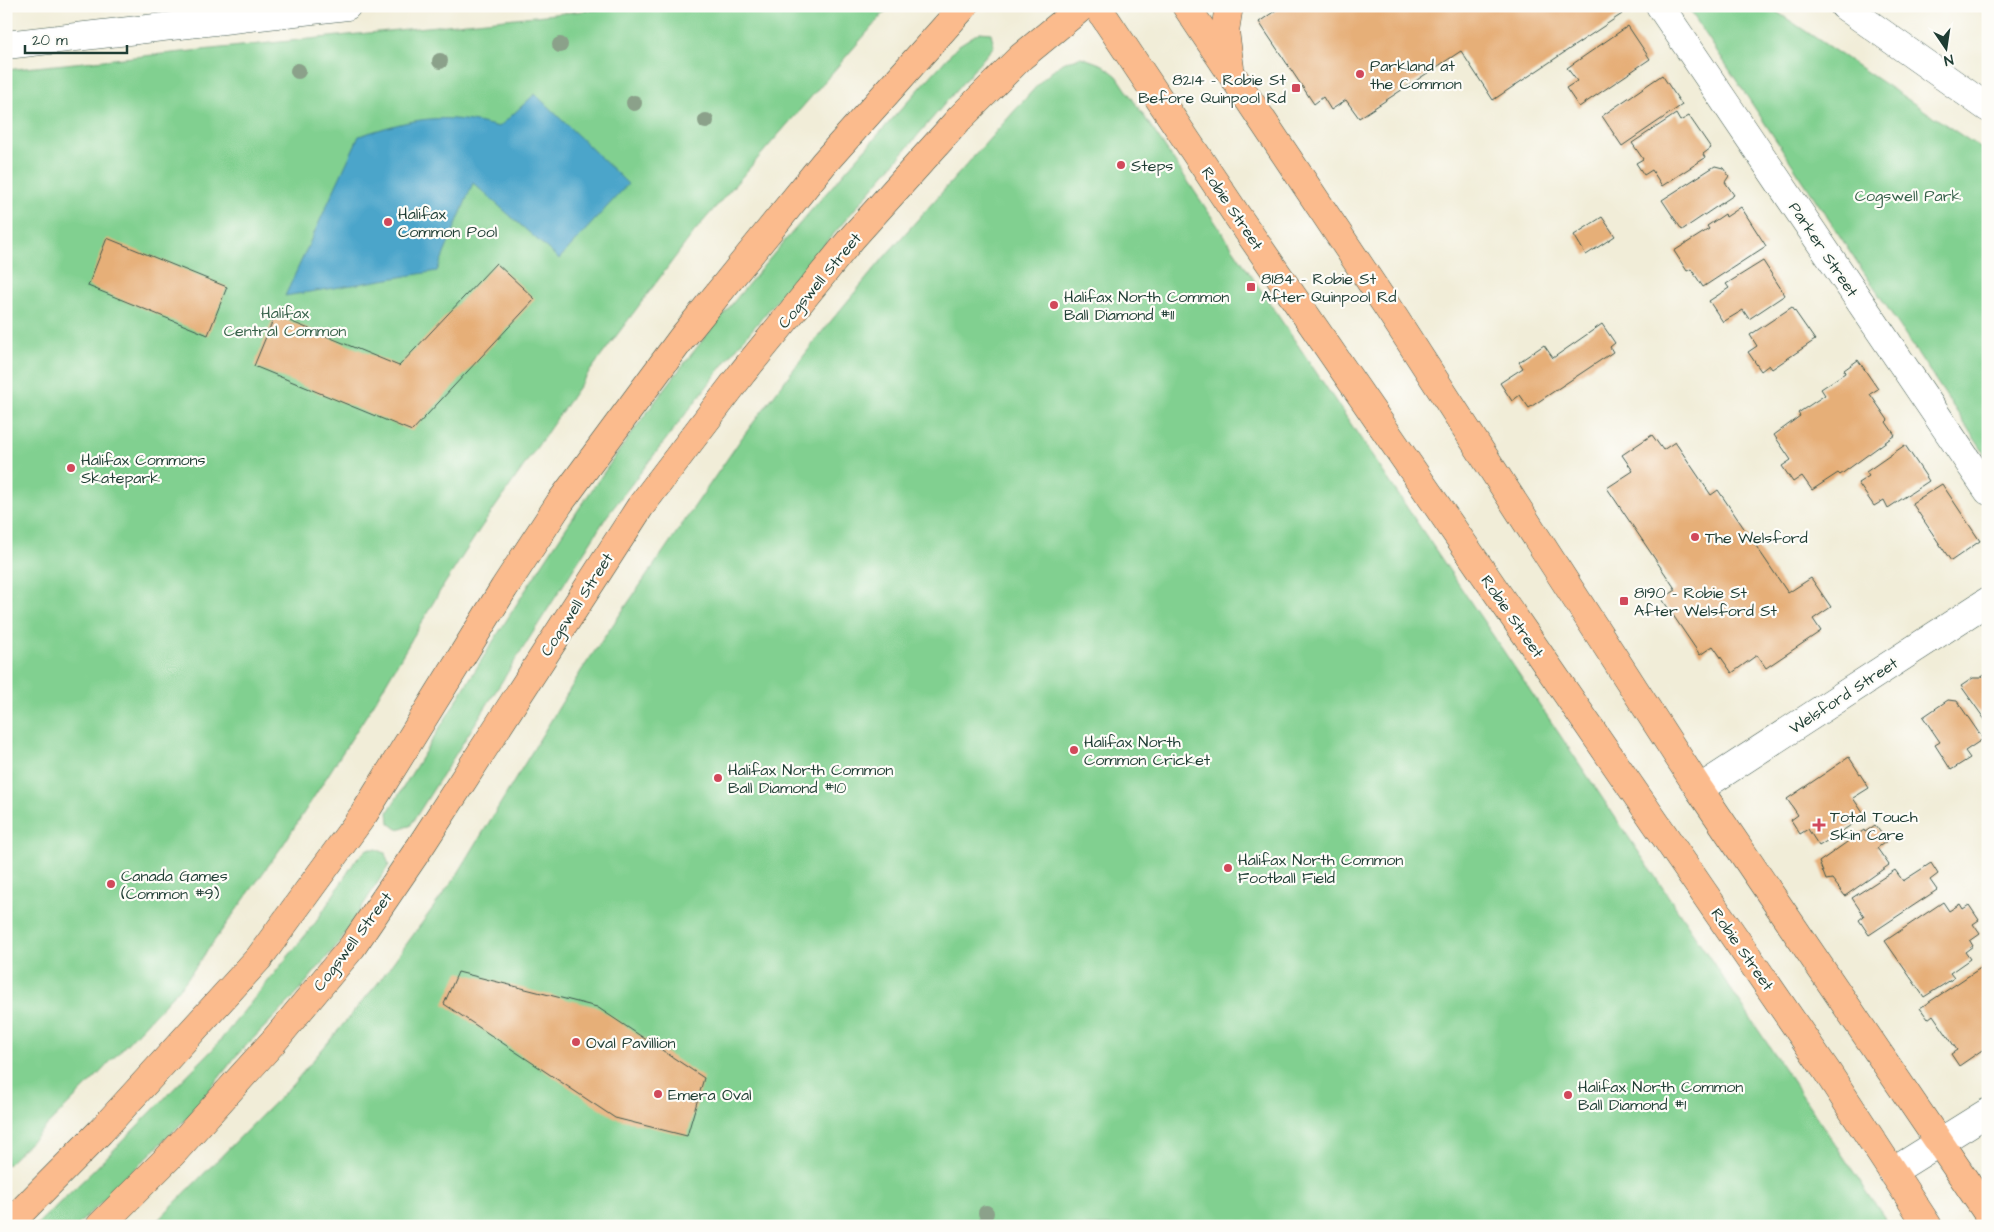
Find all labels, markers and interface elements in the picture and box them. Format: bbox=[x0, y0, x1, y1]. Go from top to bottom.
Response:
scale bar bbox=[25, 22, 128, 54]
north arrow bbox=[1922, 22, 1972, 72]
text: 20 m bbox=[32, 30, 68, 51]
text: N bbox=[1942, 49, 1955, 70]
place label: Parkland at the Common bbox=[1370, 55, 1462, 95]
marker: Parkland at the Common bbox=[1354, 68, 1366, 80]
place label: 8214 - Robie St Before Quinpool Rd bbox=[1138, 69, 1287, 109]
marker: 8214 - Robie St Before Quinpool Rd bbox=[1290, 82, 1302, 94]
place label: Steps bbox=[1131, 155, 1173, 177]
marker: Steps bbox=[1115, 159, 1127, 171]
street label: Robie Street bbox=[1196, 163, 1268, 255]
park label: Cogswell Park bbox=[1855, 185, 1961, 208]
street label: Parker Street bbox=[1783, 198, 1863, 302]
place label: Halifax Common Pool bbox=[398, 203, 497, 243]
marker: Halifax Common Pool bbox=[382, 216, 394, 228]
street label: Cogswell Street bbox=[773, 228, 868, 334]
place label: 8184 - Robie St After Quinpool Rd bbox=[1261, 268, 1397, 308]
marker: 8184 - Robie St After Quinpool Rd bbox=[1245, 281, 1257, 293]
place label: Halifax North Common Ball Diamond #11 bbox=[1064, 286, 1229, 326]
marker: Halifax North Common Ball Diamond #11 bbox=[1048, 299, 1060, 311]
park label: Halifax Central Common bbox=[224, 302, 346, 342]
place label: Halifax Commons Skatepark bbox=[81, 449, 206, 489]
marker: Halifax Commons Skatepark bbox=[65, 462, 77, 474]
place label: The Welsford bbox=[1705, 527, 1808, 549]
marker: The Welsford bbox=[1689, 531, 1701, 543]
street label: Cogswell Street bbox=[535, 548, 620, 661]
street label: Robie Street bbox=[1476, 571, 1549, 663]
place label: 8190 - Robie St After Welsford St bbox=[1634, 582, 1778, 622]
marker: 8190 - Robie St After Welsford St bbox=[1618, 595, 1630, 607]
street label: Welsford Street bbox=[1785, 652, 1903, 739]
place label: Halifax North Common Cricket bbox=[1084, 731, 1211, 771]
marker: Halifax North Common Cricket bbox=[1068, 744, 1080, 756]
place label: Halifax North Common Ball Diamond #10 bbox=[728, 759, 893, 799]
marker: Halifax North Common Ball Diamond #10 bbox=[712, 772, 724, 784]
place label: Total Touch Skin Care bbox=[1830, 806, 1918, 846]
marker: Total Touch Skin Care bbox=[1812, 818, 1826, 832]
place label: Halifax North Common Football Field bbox=[1238, 849, 1403, 889]
marker: Halifax North Common Football Field bbox=[1222, 862, 1234, 874]
place label: Canada Games (Common #9) bbox=[121, 865, 228, 905]
marker: Canada Games (Common #9) bbox=[105, 878, 117, 890]
street label: Cogswell Street bbox=[308, 887, 399, 996]
street label: Robie Street bbox=[1706, 904, 1779, 996]
place label: Oval Pavillion bbox=[586, 1032, 676, 1054]
marker: Oval Pavillion bbox=[570, 1036, 582, 1048]
place label: Halifax North Common Ball Diamond #1 bbox=[1578, 1076, 1743, 1116]
place label: Emera Oval bbox=[668, 1084, 752, 1106]
marker: Emera Oval bbox=[652, 1088, 664, 1100]
marker: Halifax North Common Ball Diamond #1 bbox=[1562, 1089, 1574, 1101]

